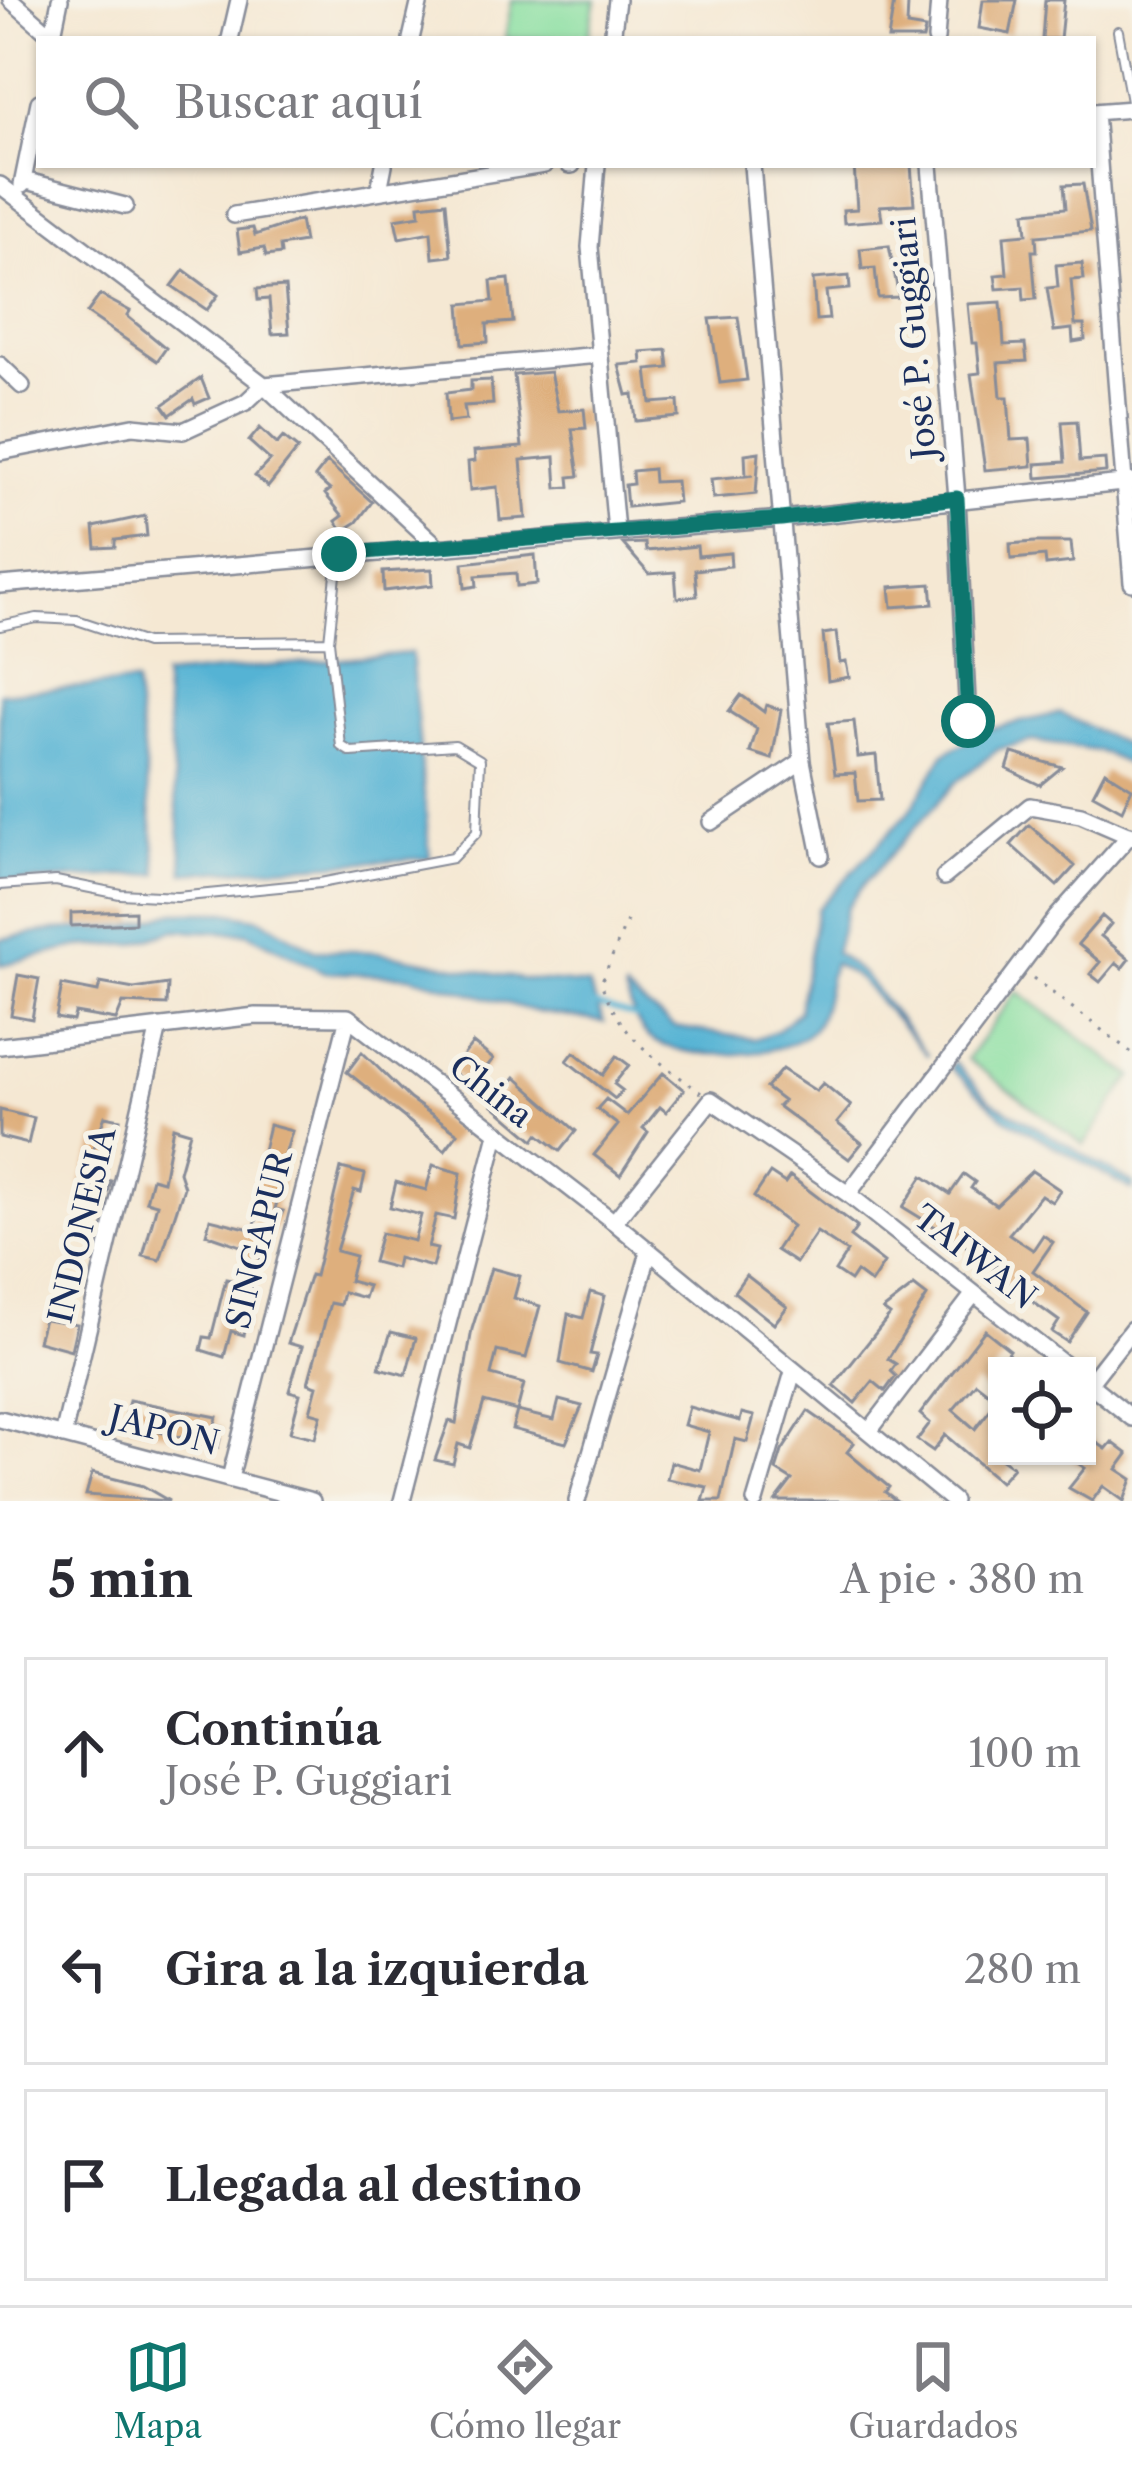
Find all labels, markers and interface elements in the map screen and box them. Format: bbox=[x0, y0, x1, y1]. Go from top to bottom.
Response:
search box bbox=[36, 36, 1096, 168]
icon: search bbox=[78, 69, 144, 135]
text: Buscar aquí bbox=[174, 74, 423, 130]
street label: José P. Guggiari bbox=[883, 215, 945, 466]
route end bbox=[312, 527, 366, 581]
route start bbox=[941, 694, 995, 748]
street label: China bbox=[441, 1046, 541, 1137]
street label: INDONESIA bbox=[40, 1122, 125, 1327]
street label: SINGAPUR bbox=[217, 1145, 301, 1333]
street label: TAIWAN bbox=[905, 1196, 1045, 1318]
map controls bbox=[988, 1357, 1096, 1465]
button: locate bbox=[988, 1357, 1096, 1465]
street label: JAPON bbox=[100, 1395, 223, 1463]
text: 5 min bbox=[48, 1548, 193, 1610]
text: A pie · 380 m bbox=[841, 1555, 1084, 1603]
text: Continúa bbox=[165, 1701, 381, 1757]
icon: ahead bbox=[51, 1720, 117, 1786]
text: 100 m bbox=[968, 1729, 1081, 1777]
text: José P. Guggiari bbox=[165, 1757, 452, 1805]
icon: left bbox=[51, 1936, 117, 2002]
text: Gira a la izquierda bbox=[165, 1941, 588, 1997]
text: 280 m bbox=[964, 1945, 1081, 1993]
icon: arrive bbox=[51, 2152, 117, 2218]
text: Llegada al destino bbox=[165, 2157, 582, 2213]
tab: Mapa bbox=[114, 2334, 202, 2447]
tab: Cómo llegar bbox=[429, 2334, 621, 2447]
tab: Guardados bbox=[848, 2334, 1018, 2447]

